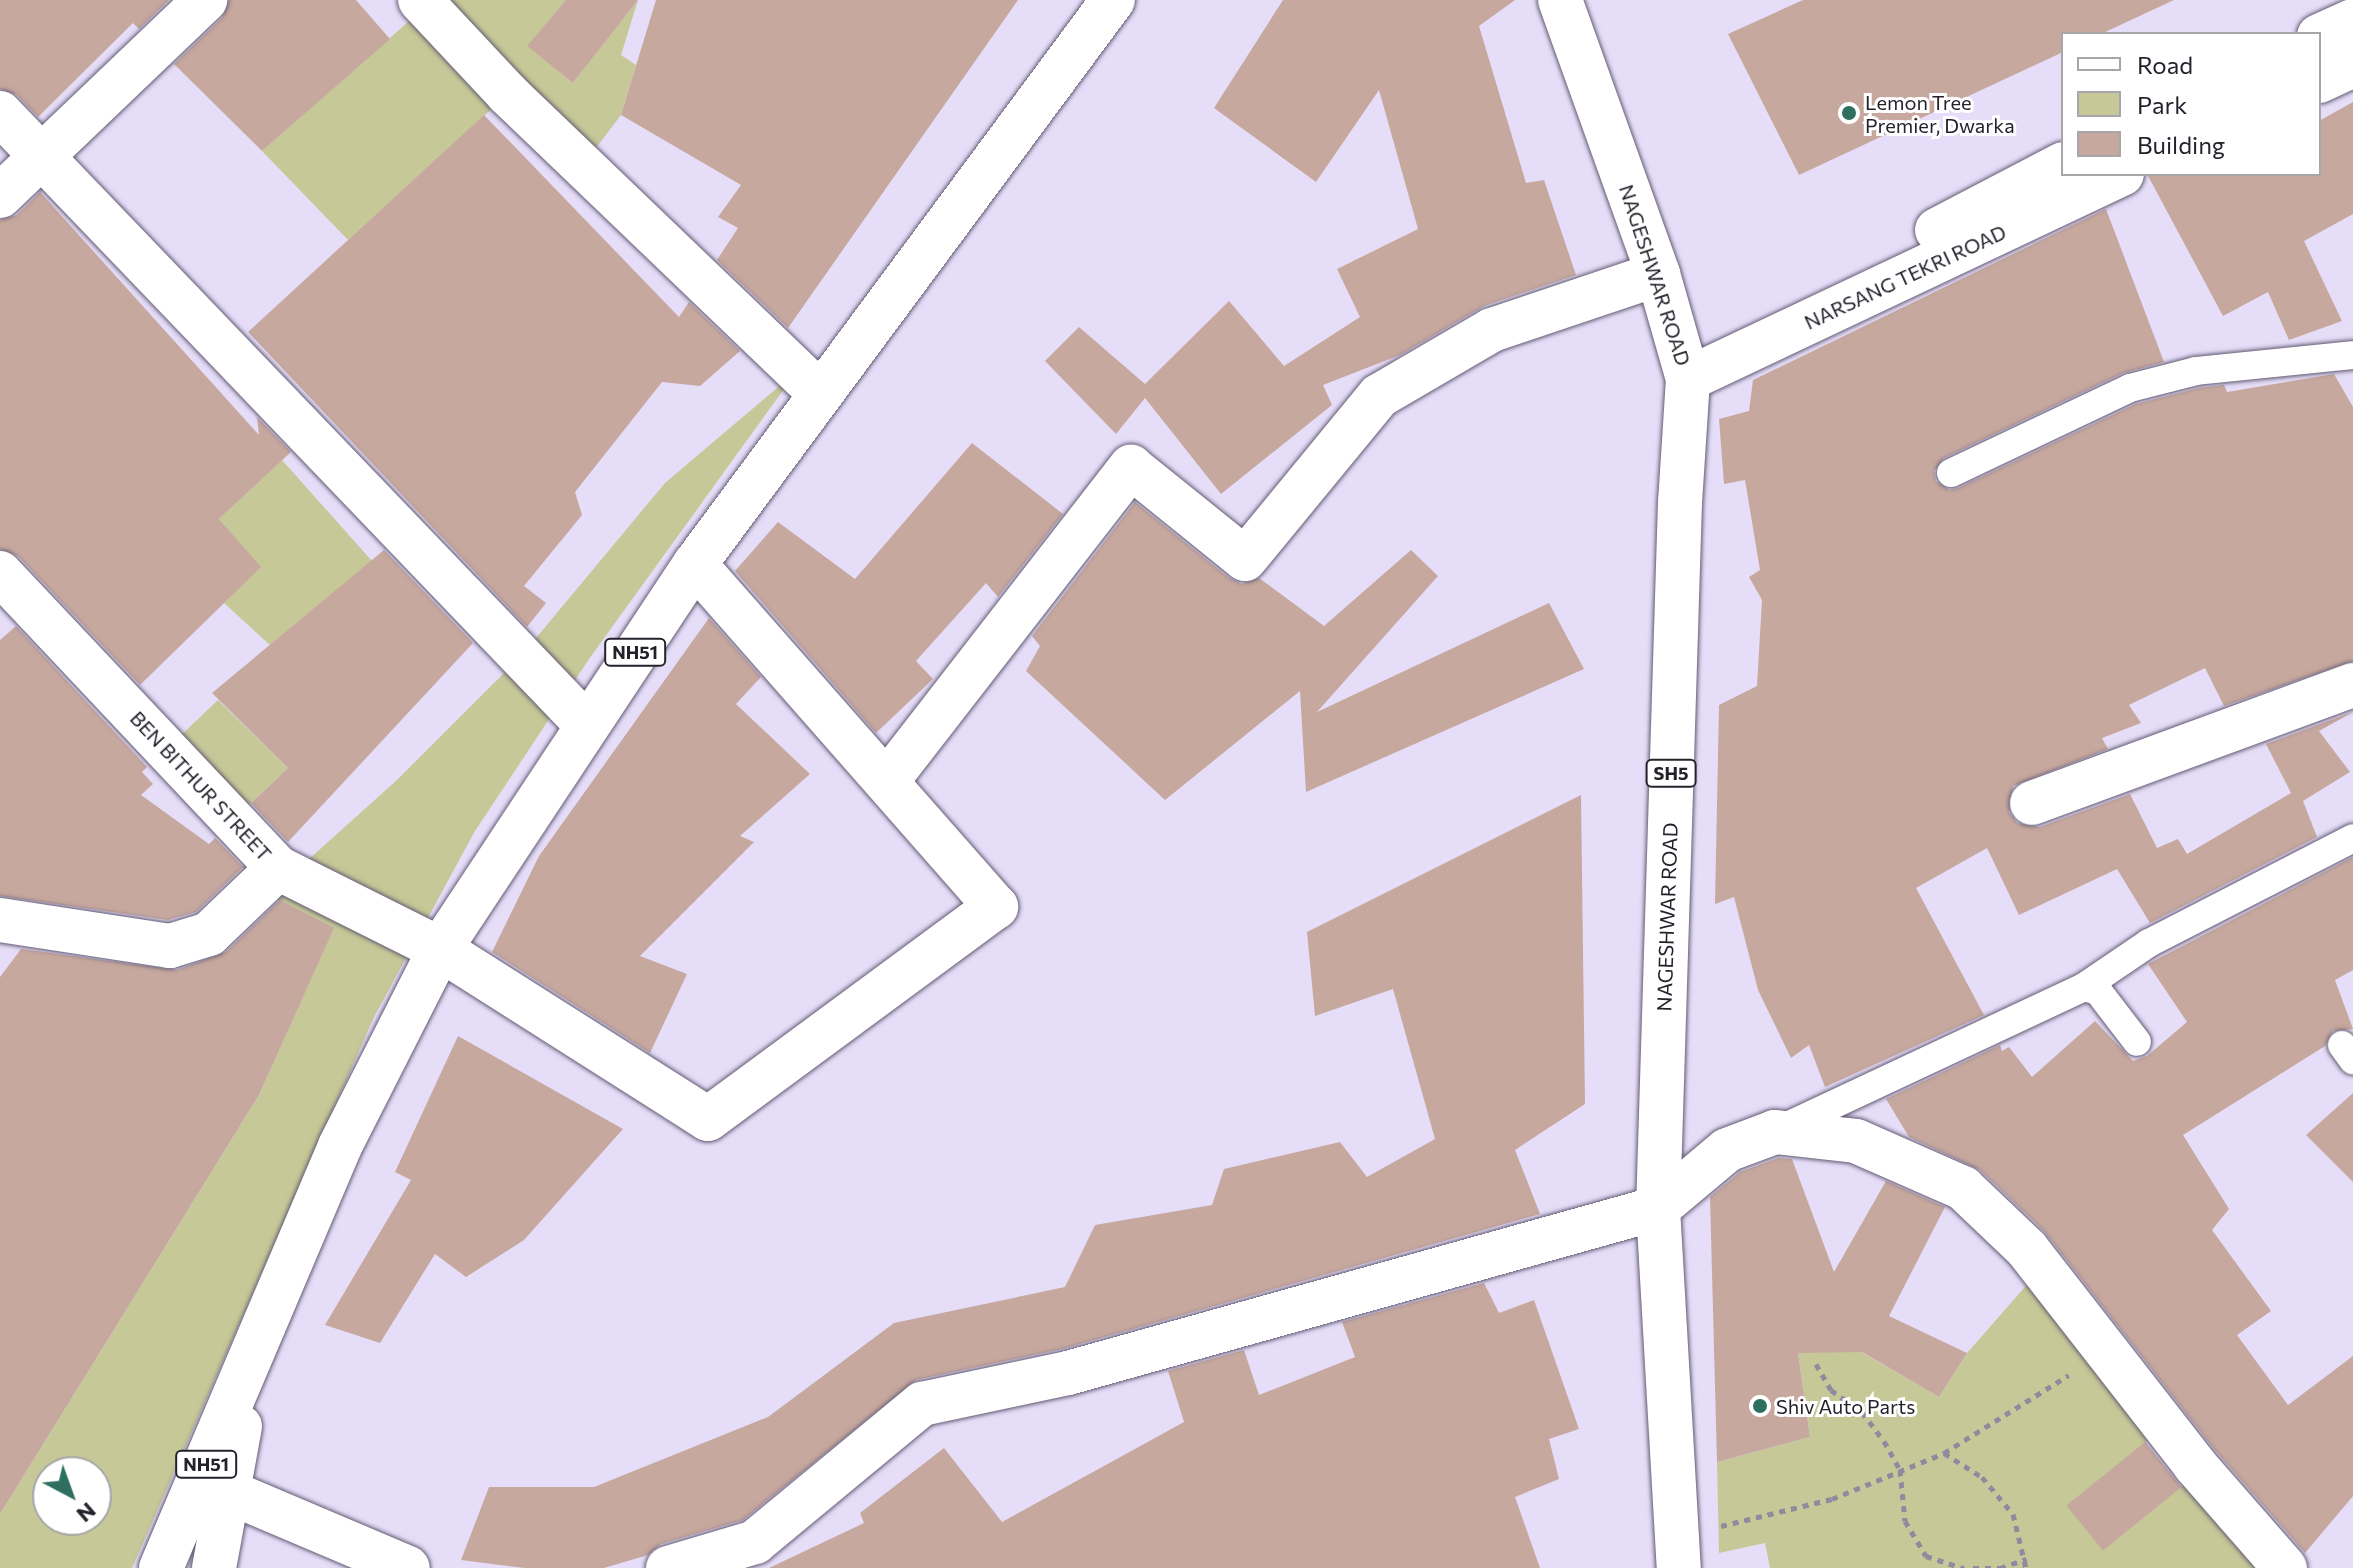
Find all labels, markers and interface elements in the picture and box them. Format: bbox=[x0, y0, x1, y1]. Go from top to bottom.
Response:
legend bbox=[2061, 32, 2321, 176]
text: Road bbox=[2137, 50, 2193, 79]
place label: Lemon Tree Premier, Dwarka bbox=[1865, 90, 2015, 137]
text: Park bbox=[2137, 90, 2187, 119]
marker: Lemon Tree Premier, Dwarka bbox=[1840, 104, 1858, 122]
text: Building bbox=[2137, 130, 2225, 159]
street label: NAGESHWAR ROAD bbox=[1614, 181, 1696, 369]
street label: NARSANG TEKRI ROAD bbox=[1800, 220, 2010, 334]
road number: NH51 bbox=[603, 638, 667, 666]
street label: BEN BITHUR STREET bbox=[125, 706, 277, 866]
road number: SH5 bbox=[1645, 759, 1697, 787]
street label: NAGESHWAR ROAD bbox=[1652, 822, 1682, 1012]
place label: Shiv Auto Parts bbox=[1776, 1394, 1915, 1418]
marker: Shiv Auto Parts bbox=[1751, 1397, 1769, 1415]
road number: NH51 bbox=[174, 1450, 238, 1478]
north arrow bbox=[32, 1456, 112, 1536]
text: N bbox=[72, 1497, 102, 1529]

